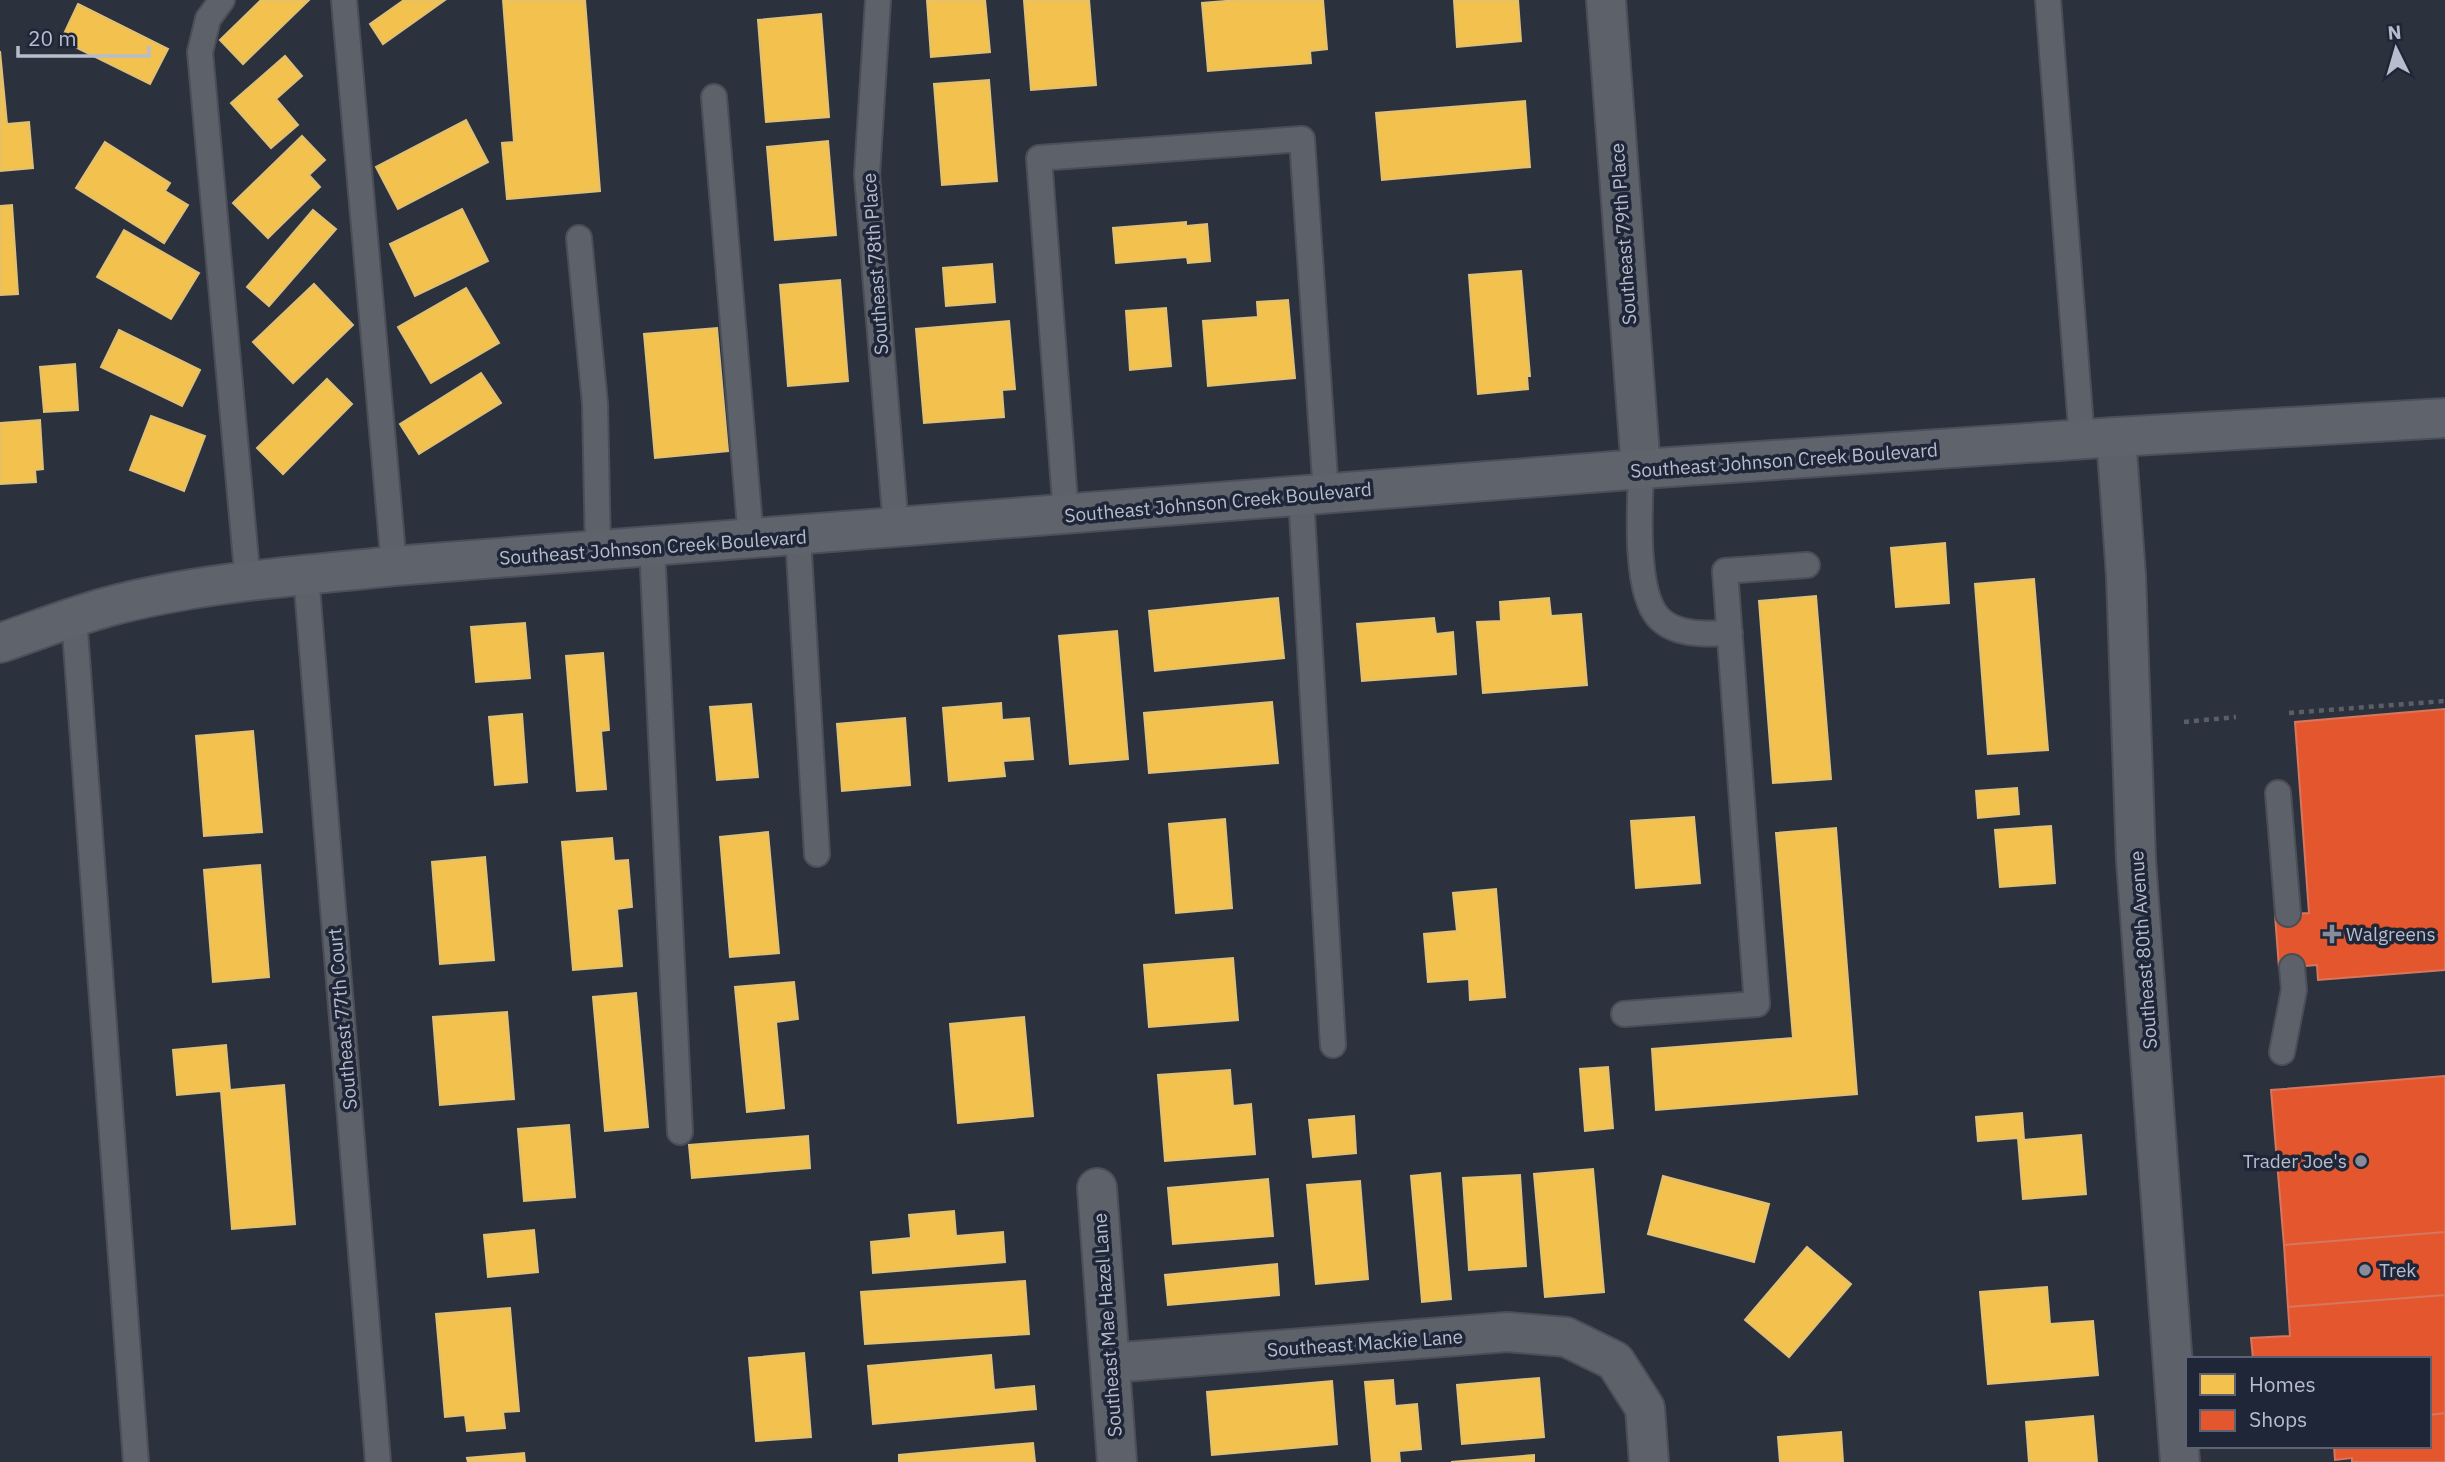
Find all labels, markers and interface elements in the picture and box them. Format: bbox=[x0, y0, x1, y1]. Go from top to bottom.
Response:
scale bar bbox=[18, 14, 149, 58]
north arrow bbox=[2361, 14, 2431, 84]
text: N bbox=[2387, 20, 2402, 45]
text: 20 m bbox=[28, 24, 77, 52]
street label: Southeast 79th Place bbox=[1605, 142, 1641, 326]
street label: Southeast 78th Place bbox=[857, 172, 893, 356]
street label: Southeast Johnson Creek Boulevard bbox=[1629, 437, 1939, 483]
street label: Southeast Johnson Creek Boulevard bbox=[1063, 477, 1373, 527]
street label: Southeast Johnson Creek Boulevard bbox=[498, 524, 808, 570]
street label: Southeast 80th Avenue bbox=[2124, 850, 2162, 1050]
place label: Walgreens bbox=[2346, 922, 2436, 946]
marker: Walgreens bbox=[2324, 926, 2340, 942]
street label: Southeast 77th Court bbox=[322, 927, 362, 1111]
place label: Trader Joe's bbox=[2243, 1149, 2347, 1173]
marker: Trader Joe's bbox=[2353, 1153, 2369, 1169]
street label: Southeast Mae Hazel Lane bbox=[1087, 1212, 1127, 1438]
place label: Trek bbox=[2379, 1258, 2416, 1282]
marker: Trek bbox=[2357, 1262, 2373, 1278]
street label: Southeast Mackie Lane bbox=[1266, 1324, 1464, 1362]
legend bbox=[2186, 1357, 2431, 1448]
text: Homes bbox=[2249, 1370, 2316, 1398]
text: Shops bbox=[2249, 1405, 2307, 1433]

